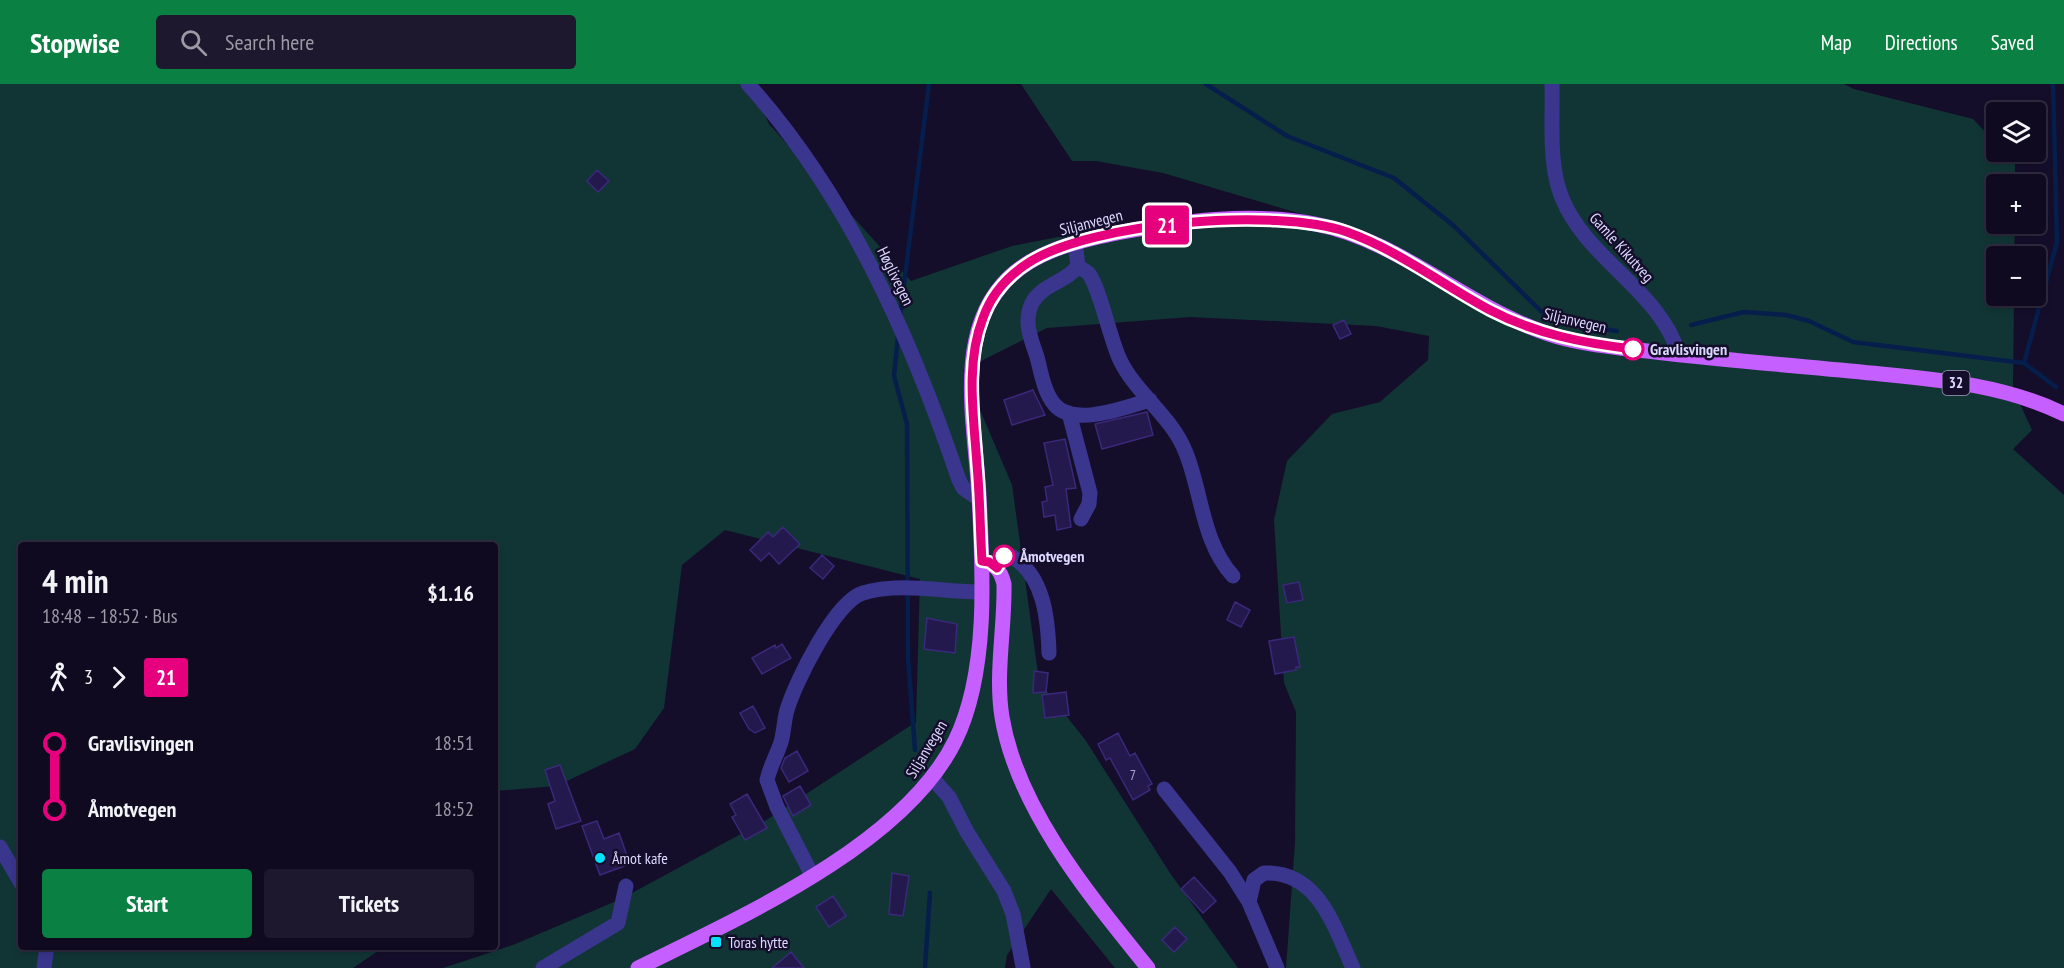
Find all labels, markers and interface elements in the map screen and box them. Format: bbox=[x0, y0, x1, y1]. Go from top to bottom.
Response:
search box bbox=[156, 15, 576, 69]
text: Stopwise bbox=[30, 24, 120, 61]
icon: search bbox=[177, 26, 210, 59]
text: Search here bbox=[225, 28, 314, 56]
text: Map bbox=[1821, 29, 1852, 56]
text: Directions bbox=[1885, 29, 1958, 56]
text: Saved bbox=[1991, 29, 2034, 56]
map controls bbox=[1986, 102, 2046, 306]
button: layers bbox=[1986, 102, 2046, 162]
button: + bbox=[1986, 174, 2046, 234]
street label: Siljanvegen bbox=[1057, 205, 1125, 239]
line badge: 21 bbox=[1140, 206, 1194, 244]
street label: Gamle Kikutveg bbox=[1586, 208, 1658, 286]
text: 21 bbox=[1157, 212, 1177, 239]
street label: Høglivegen bbox=[873, 243, 919, 309]
button: − bbox=[1986, 246, 2046, 306]
street label: Siljanvegen bbox=[1541, 303, 1609, 337]
marker: Gravlisvingen bbox=[1622, 338, 1644, 360]
place label: Gravlisvingen bbox=[1650, 339, 1727, 359]
road number: 32 bbox=[1942, 371, 1970, 395]
marker: Åmotvegen bbox=[993, 545, 1015, 567]
place label: Åmotvegen bbox=[1019, 546, 1084, 566]
text: 4 min bbox=[42, 559, 109, 602]
text: $1.16 bbox=[427, 579, 474, 607]
text: 18:48 – 18:52 · Bus bbox=[42, 603, 177, 629]
icon: walk bbox=[42, 661, 75, 694]
icon: forward bbox=[102, 661, 135, 694]
text: 3 bbox=[84, 664, 93, 690]
text: 21 bbox=[156, 664, 176, 691]
street label: Siljanvegen bbox=[901, 716, 951, 782]
text: Gravlisvingen bbox=[88, 729, 194, 757]
text: 18:51 bbox=[434, 730, 474, 756]
house number: 7 bbox=[1130, 766, 1136, 784]
text: Åmotvegen bbox=[88, 795, 176, 823]
text: 18:52 bbox=[434, 796, 474, 822]
place label: Åmot kafe bbox=[612, 848, 668, 868]
marker: Åmot kafe bbox=[593, 851, 607, 865]
button: Start bbox=[42, 869, 252, 938]
button: Tickets bbox=[264, 869, 474, 938]
place label: Toras hytte bbox=[728, 932, 788, 952]
marker: Toras hytte bbox=[709, 935, 723, 949]

